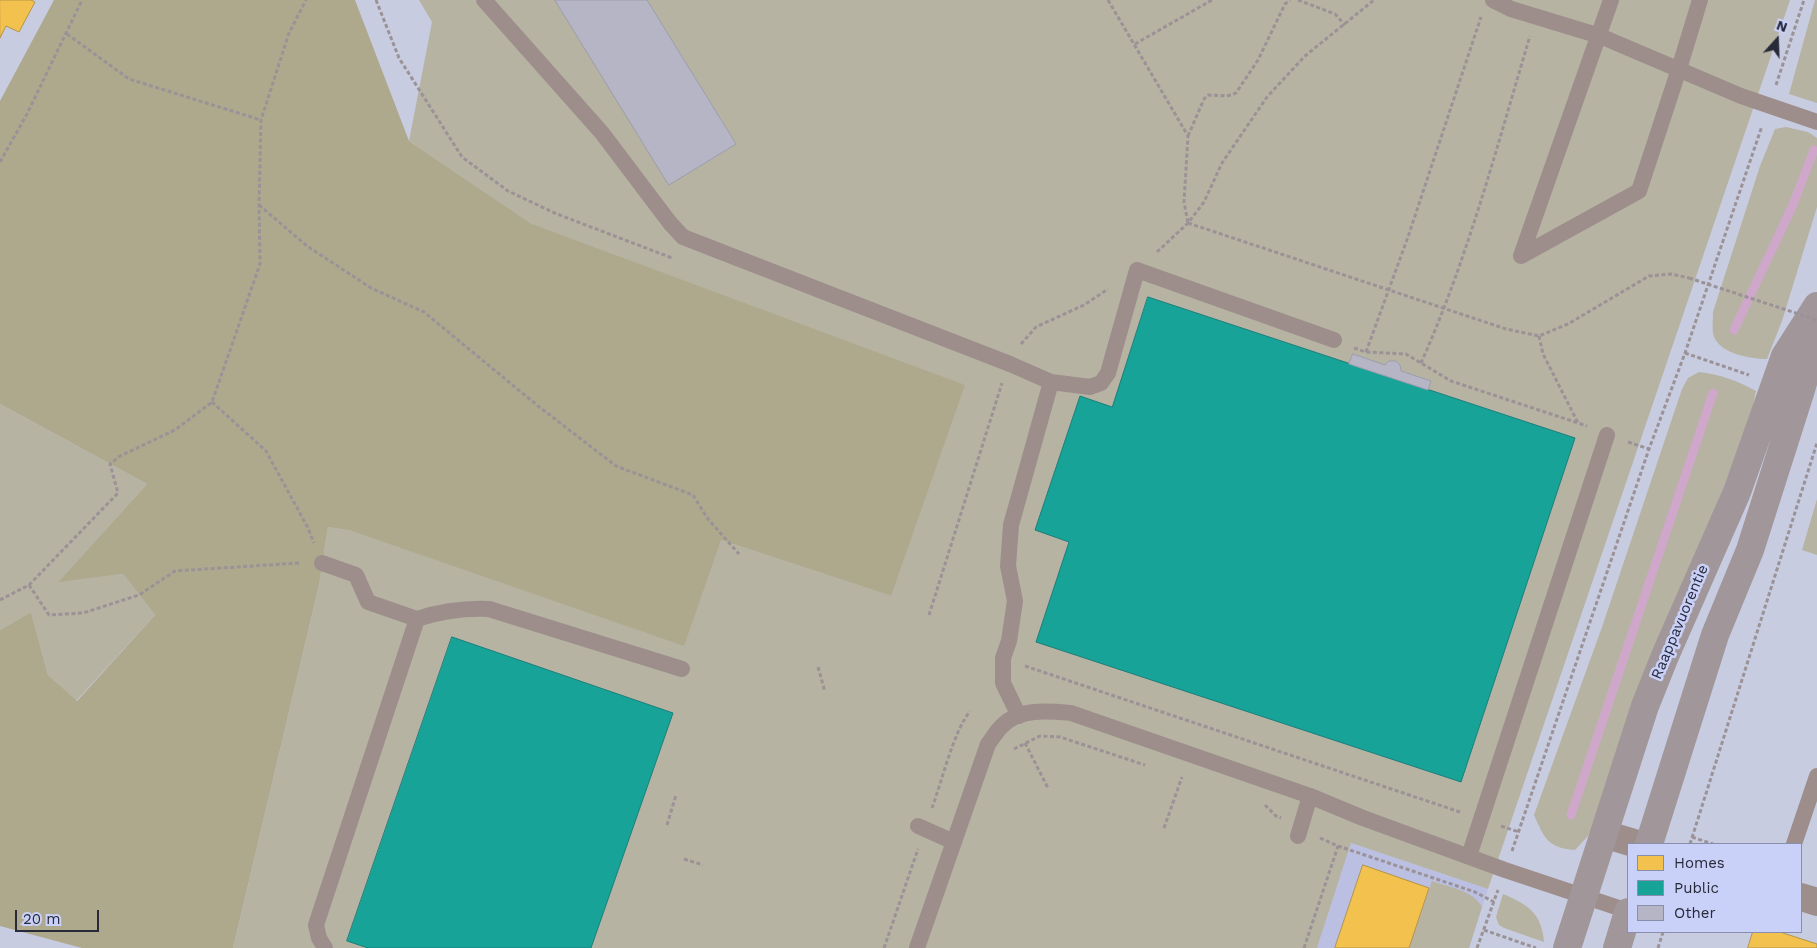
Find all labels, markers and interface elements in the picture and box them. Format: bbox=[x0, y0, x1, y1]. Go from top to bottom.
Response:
north arrow bbox=[1752, 15, 1802, 65]
text: N bbox=[1775, 17, 1790, 35]
street label: Raappavuorentie bbox=[1648, 562, 1712, 682]
legend bbox=[1627, 843, 1802, 933]
text: Homes bbox=[1674, 854, 1725, 872]
text: Public bbox=[1674, 879, 1719, 897]
scale bar bbox=[18, 900, 101, 932]
text: Other bbox=[1674, 904, 1716, 922]
text: 20 m bbox=[23, 910, 61, 928]

